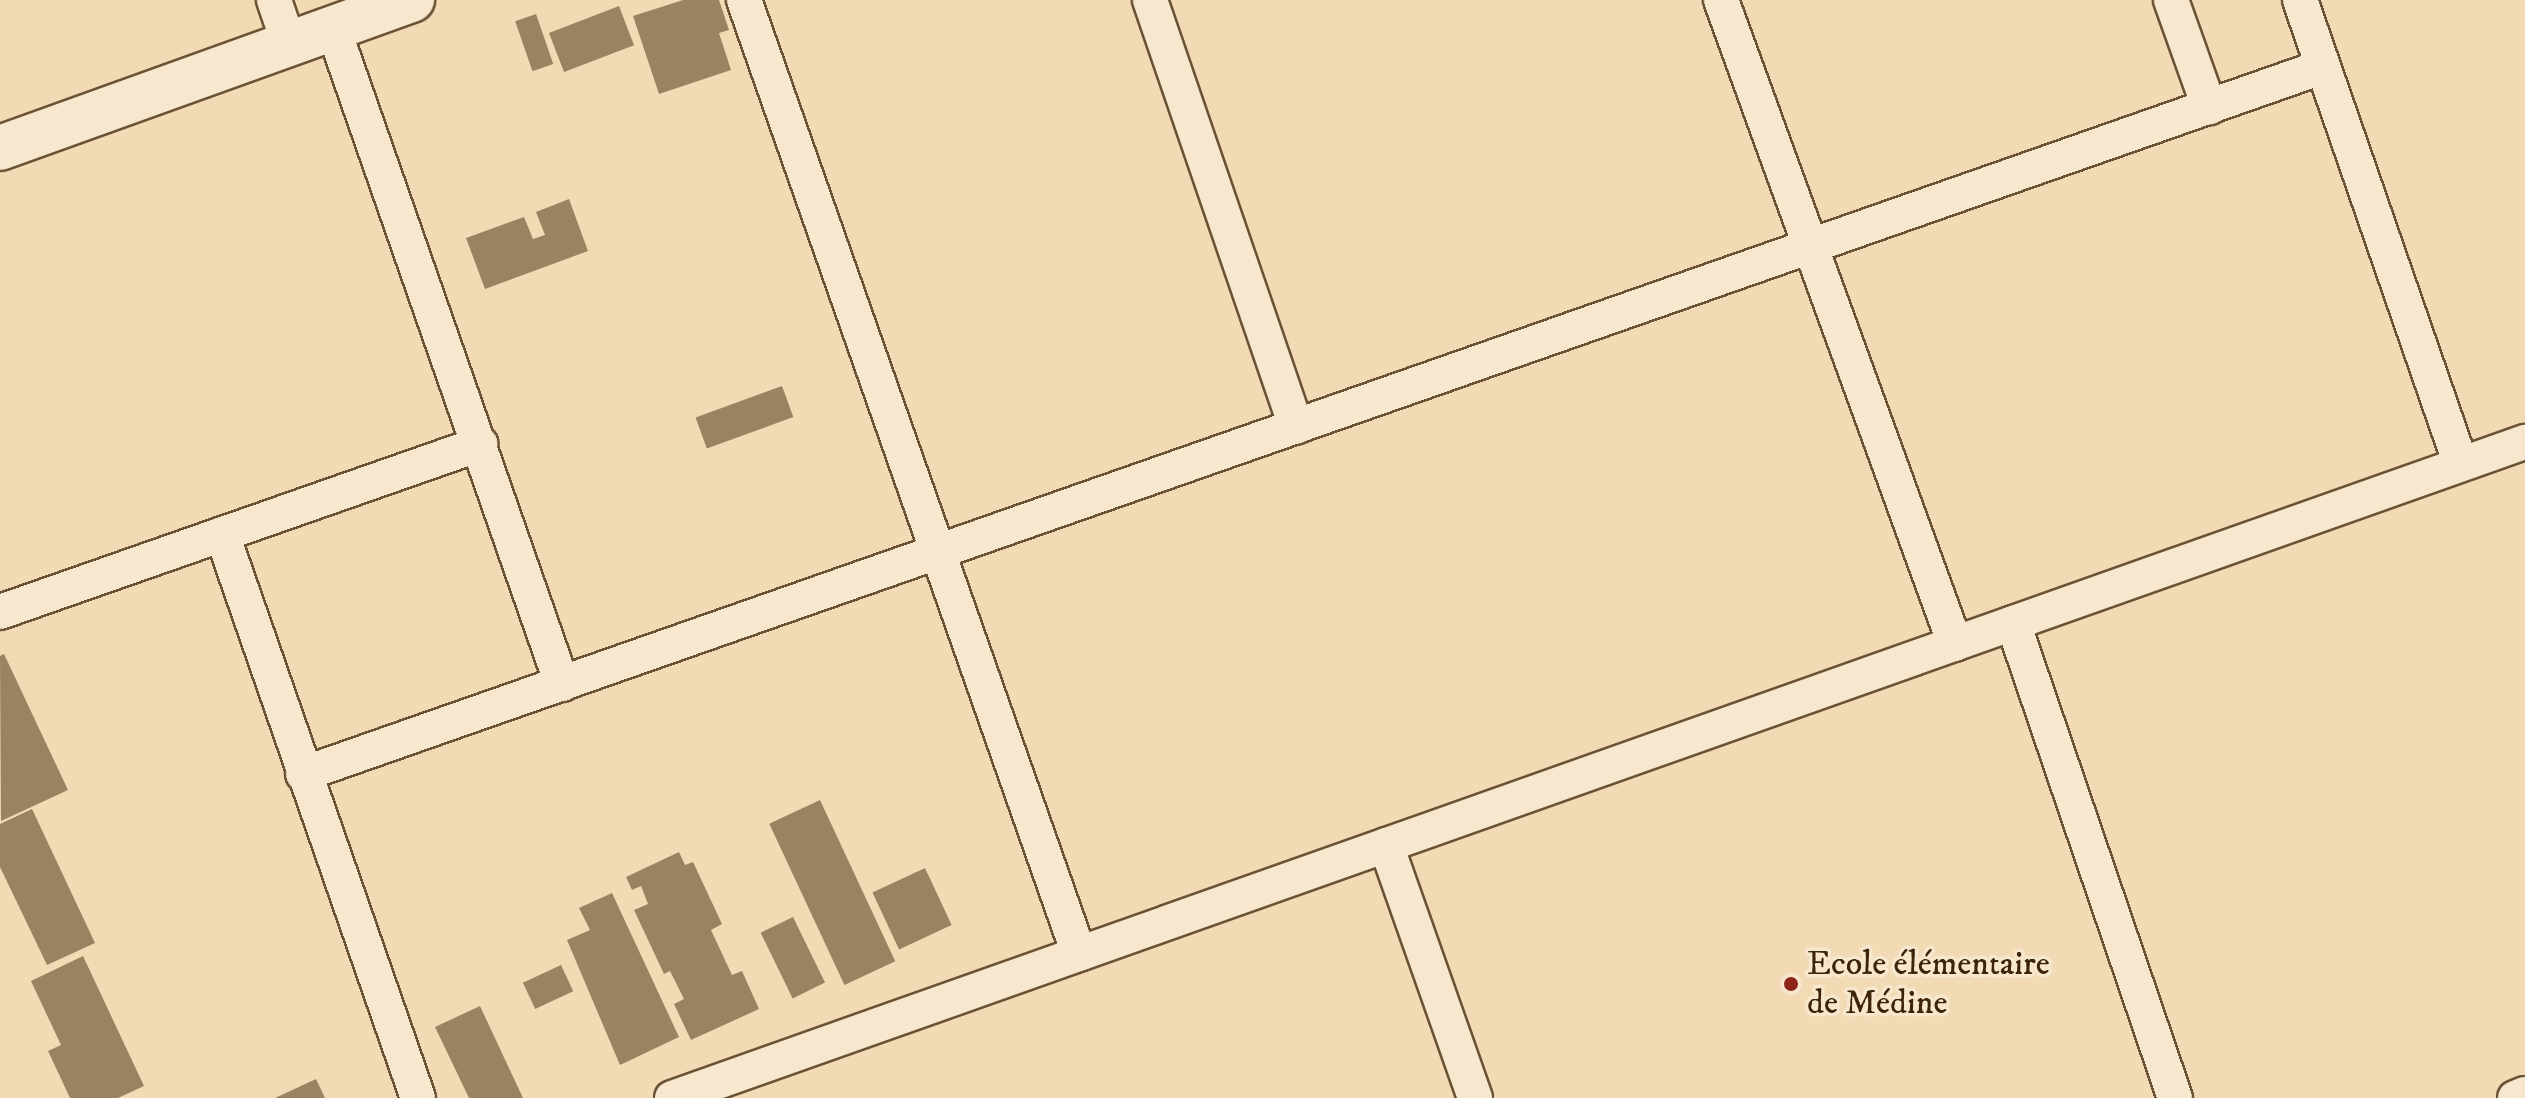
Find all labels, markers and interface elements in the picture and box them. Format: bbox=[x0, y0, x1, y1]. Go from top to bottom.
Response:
place label: Ecole élémentaire de Médine bbox=[1807, 944, 2050, 1024]
marker: Ecole élémentaire de Médine bbox=[1782, 975, 1800, 993]

